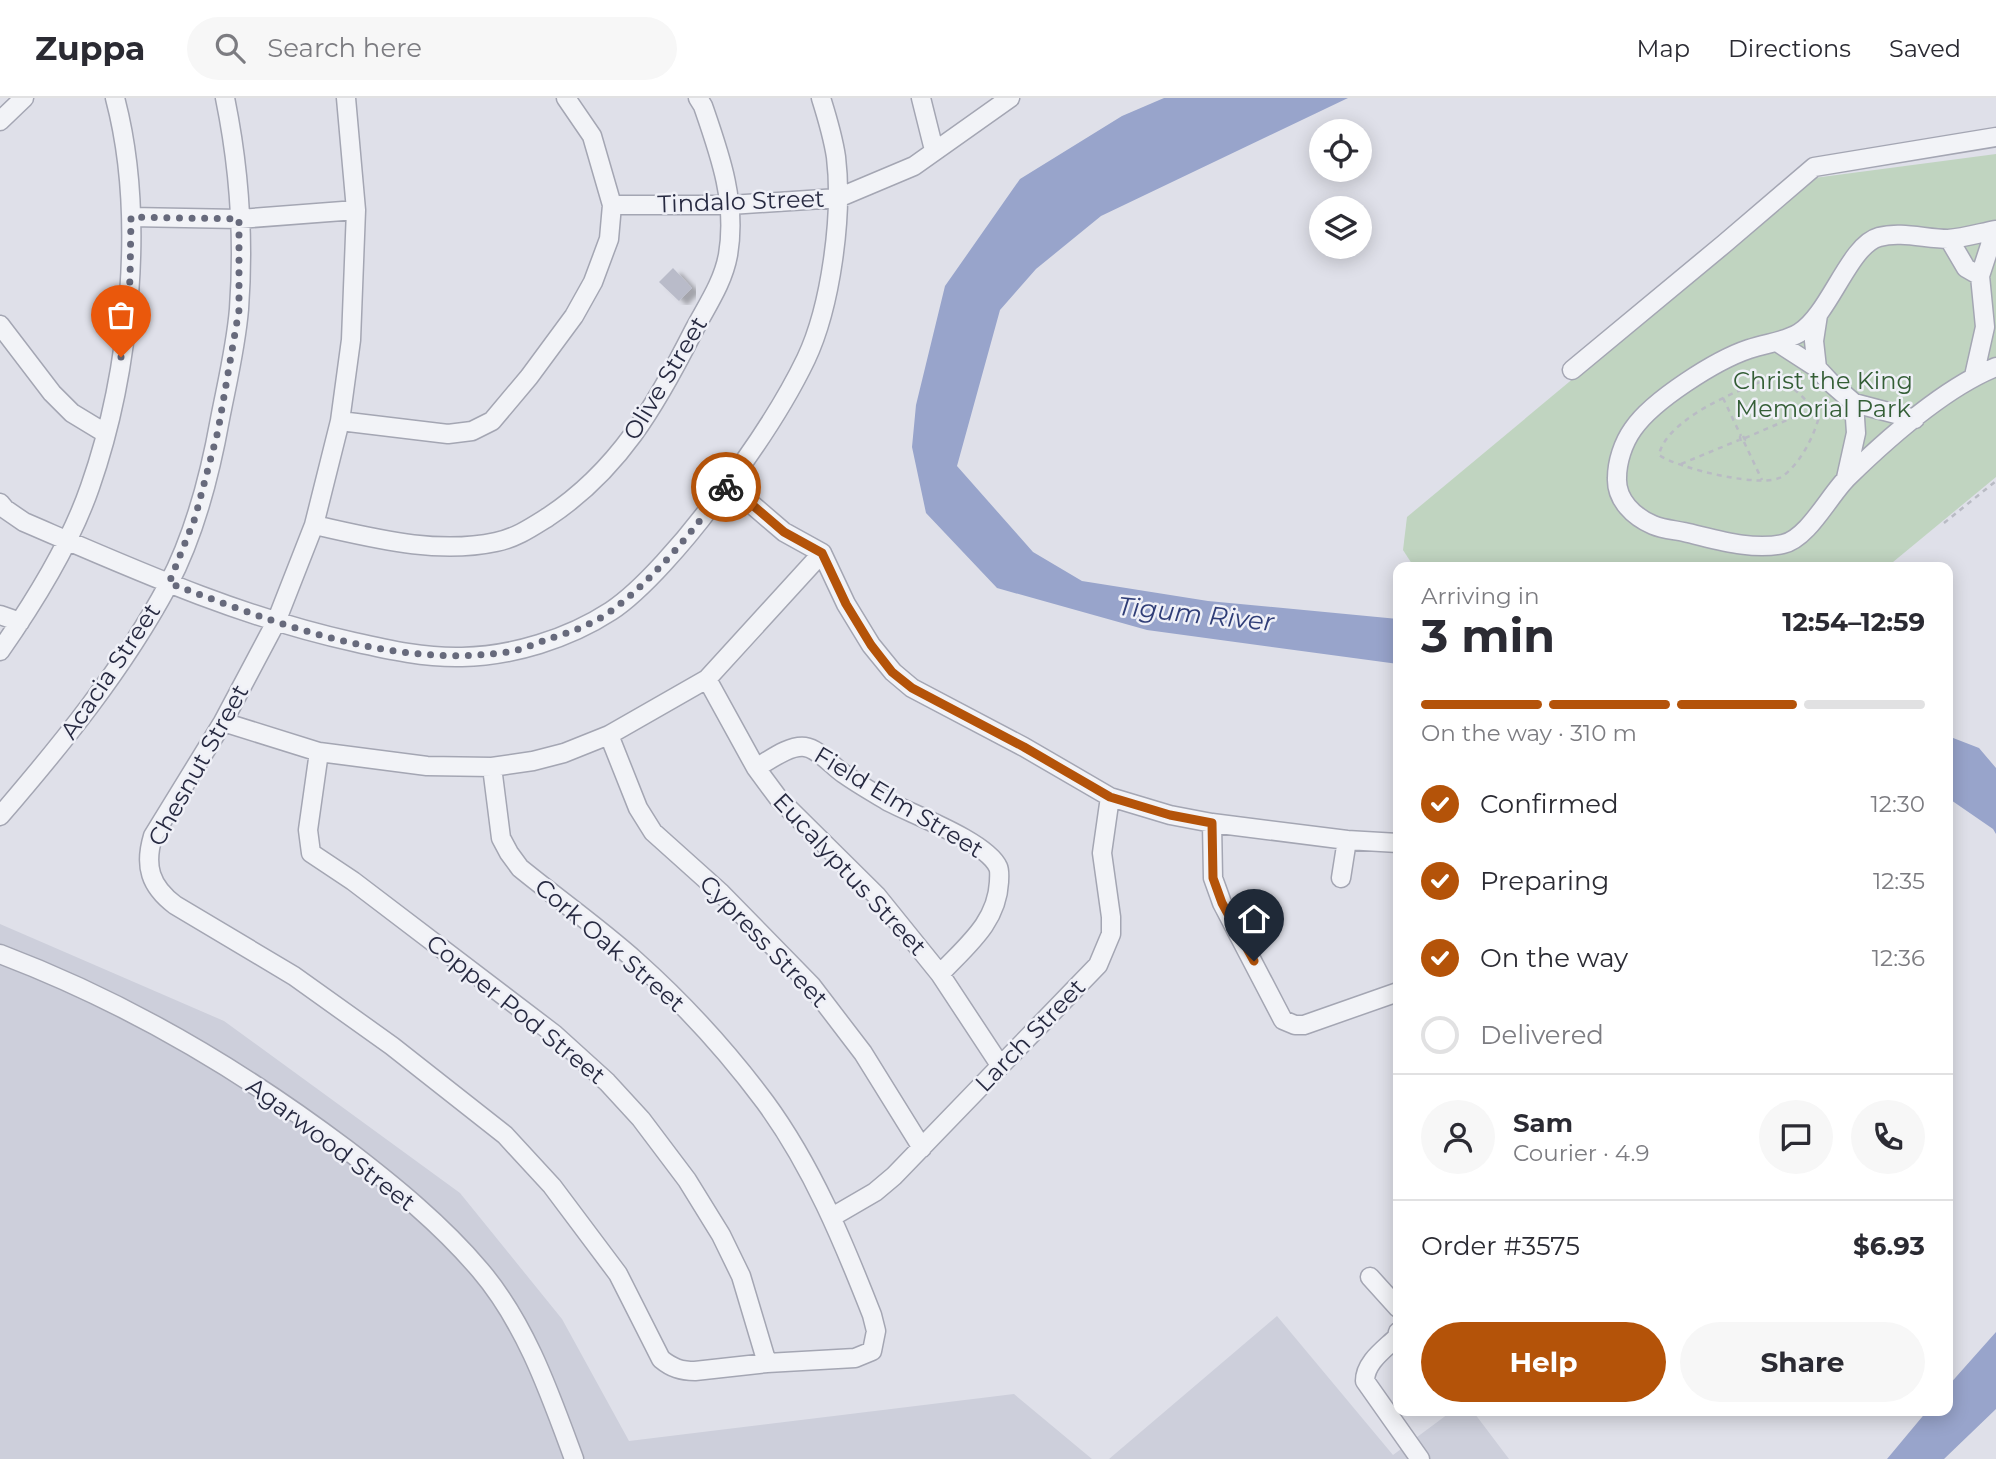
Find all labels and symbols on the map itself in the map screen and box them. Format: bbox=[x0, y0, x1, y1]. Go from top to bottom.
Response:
street label: Tindalo Street bbox=[657, 184, 825, 218]
pin bbox=[91, 285, 151, 357]
street label: Olive Street bbox=[617, 311, 713, 445]
park label: Christ the King Memorial Park bbox=[1733, 366, 1913, 423]
courier bbox=[691, 452, 761, 522]
water label: Tigum River bbox=[1116, 590, 1276, 638]
street label: Acacia Street bbox=[54, 597, 166, 744]
street label: Chesnut Street bbox=[142, 679, 255, 851]
street label: Field Elm Street bbox=[809, 740, 989, 864]
street label: Eucalyptus Street bbox=[767, 787, 933, 962]
street label: Cypress Street bbox=[694, 869, 834, 1013]
street label: Cork Oak Street bbox=[529, 872, 691, 1018]
pin bbox=[1224, 889, 1284, 961]
street label: Copper Pod Street bbox=[421, 928, 611, 1090]
street label: Larch Street bbox=[969, 972, 1091, 1098]
street label: Agarwood Street bbox=[241, 1071, 421, 1217]

